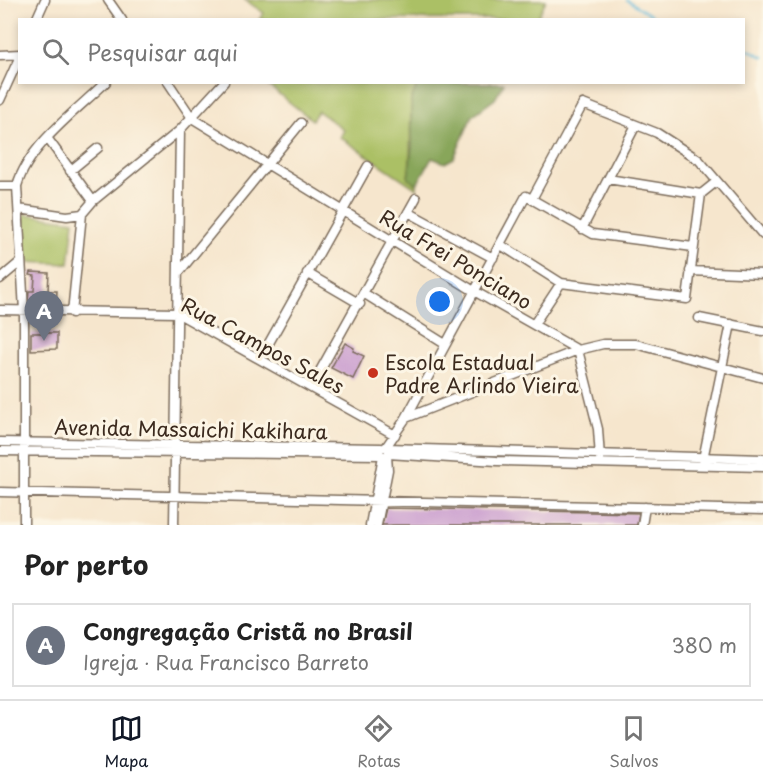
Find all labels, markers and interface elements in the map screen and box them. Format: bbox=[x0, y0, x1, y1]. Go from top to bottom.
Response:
search box bbox=[18, 18, 745, 84]
icon: search bbox=[39, 35, 72, 68]
text: Pesquisar aqui bbox=[87, 35, 238, 68]
street label: Rua Frei Ponciano bbox=[374, 202, 538, 316]
your location bbox=[425, 287, 454, 316]
street label: Rua Campos Sales bbox=[176, 289, 350, 401]
pin: A bbox=[24, 292, 63, 341]
place label: Escola Estadual Padre Arlindo Vieira bbox=[385, 347, 579, 400]
marker: Escola Estadual Padre Arlindo Vieira bbox=[366, 366, 380, 380]
street label: Avenida Massaichi Kakihara bbox=[54, 412, 329, 446]
text: Por perto bbox=[24, 545, 148, 584]
text: Congregação Cristã no Brasil bbox=[83, 614, 413, 647]
text: A bbox=[38, 630, 53, 660]
text: 380 m bbox=[671, 630, 737, 660]
text: Igreja · Rua Francisco Barreto bbox=[83, 647, 369, 677]
tab: Mapa bbox=[104, 712, 148, 772]
tab: Rotas bbox=[357, 712, 401, 772]
tab: Salvos bbox=[609, 712, 659, 772]

